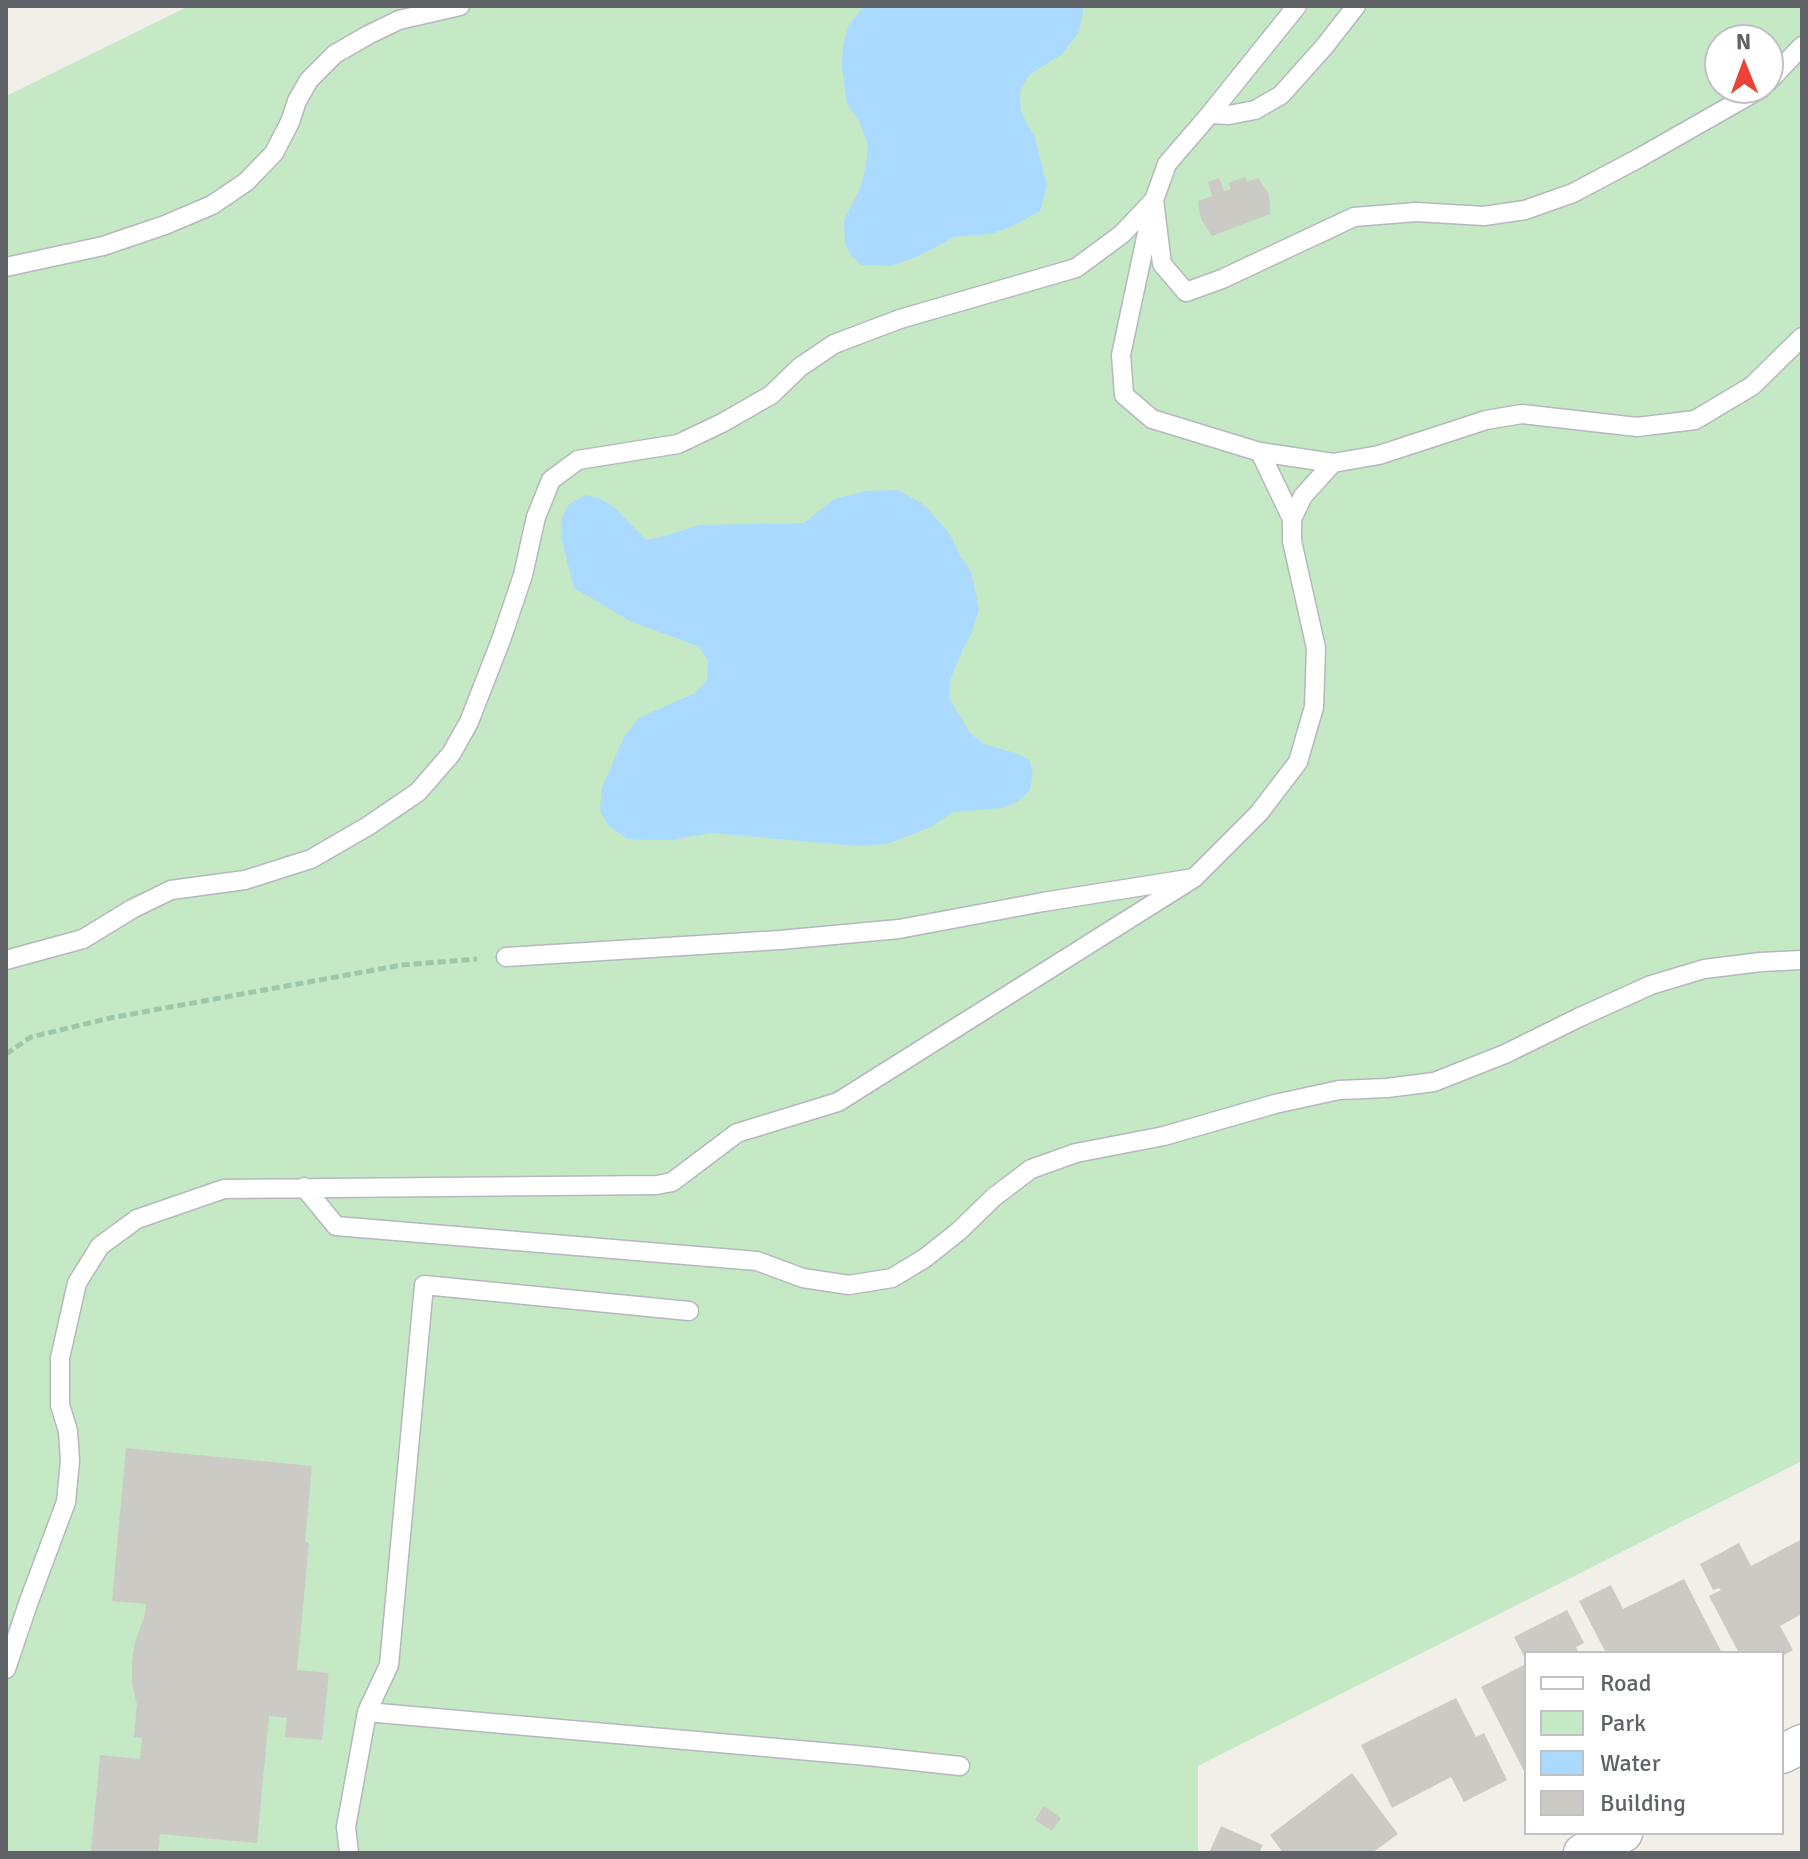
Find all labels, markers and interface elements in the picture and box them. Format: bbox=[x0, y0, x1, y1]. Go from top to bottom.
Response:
north arrow bbox=[1704, 24, 1784, 104]
text: N bbox=[1736, 28, 1751, 55]
legend bbox=[1524, 1651, 1784, 1835]
text: Road bbox=[1600, 1668, 1651, 1698]
text: Park bbox=[1600, 1708, 1646, 1738]
text: Water bbox=[1600, 1748, 1660, 1778]
text: Building bbox=[1600, 1788, 1686, 1818]

